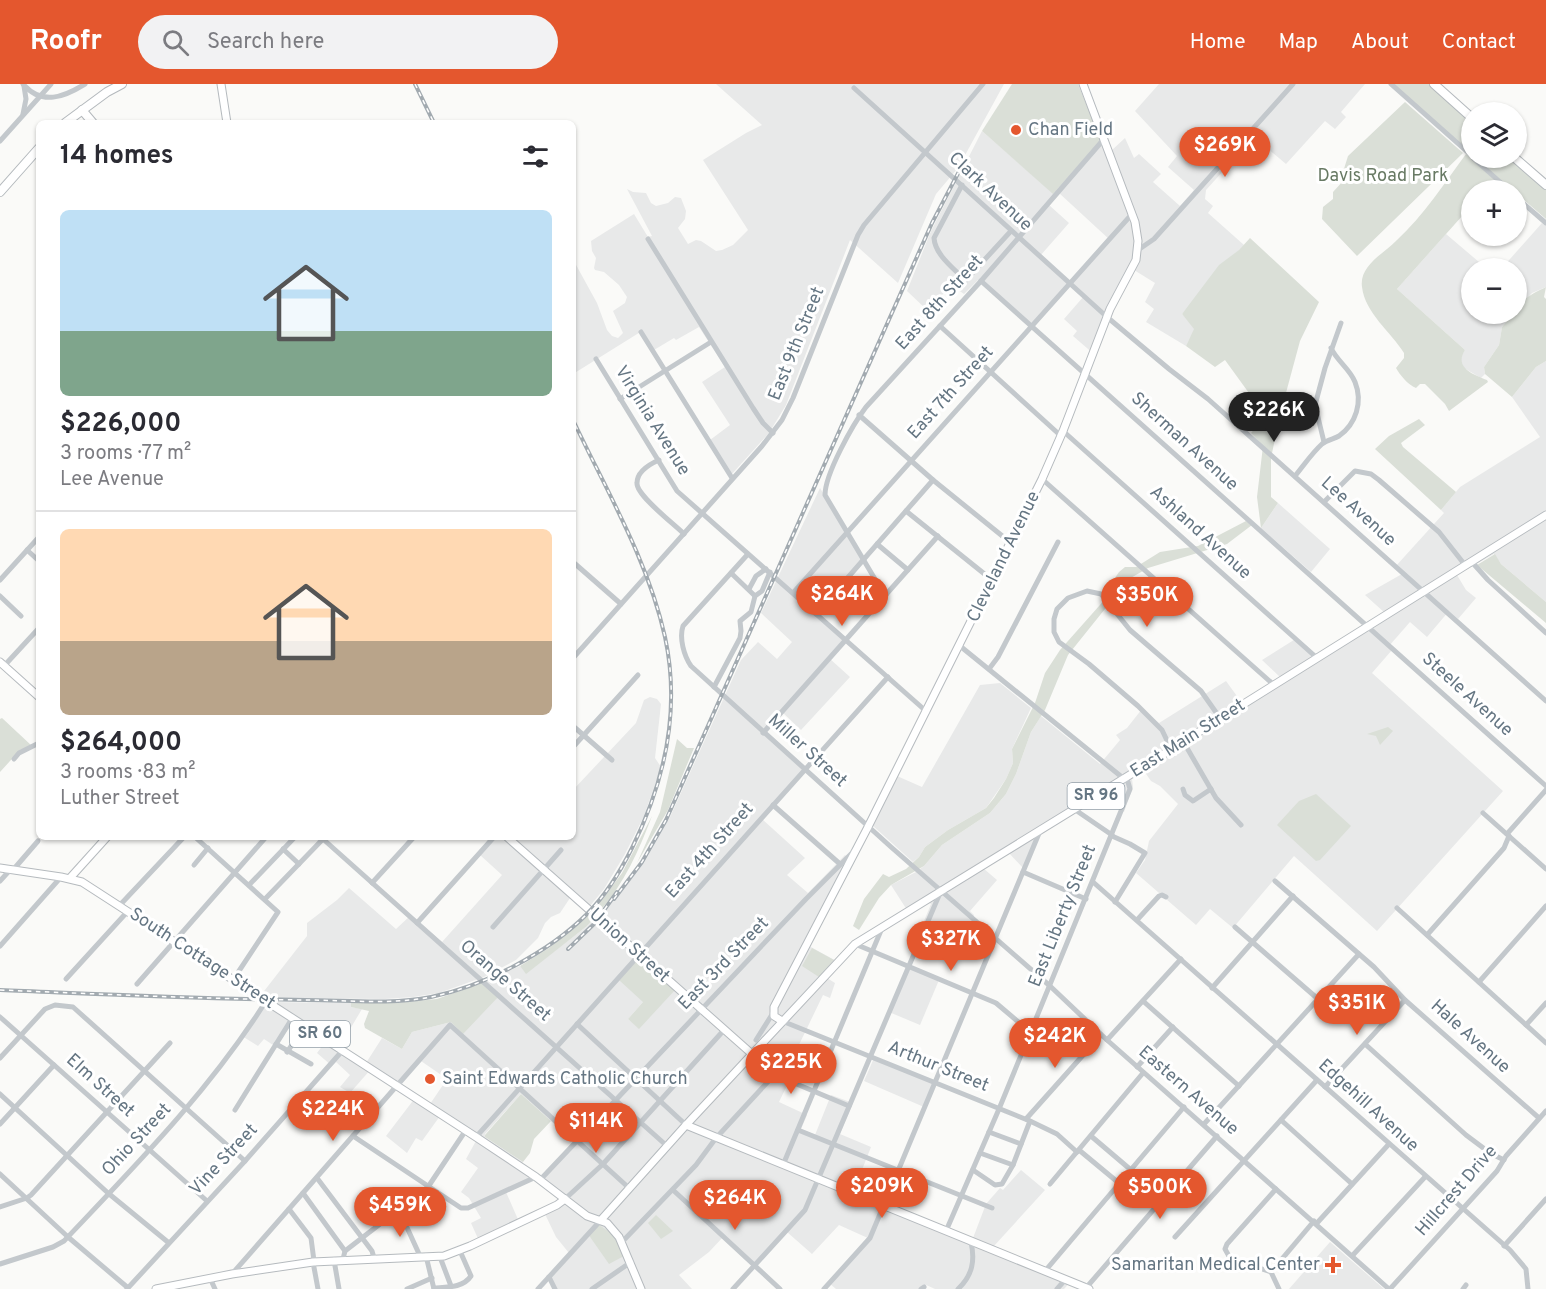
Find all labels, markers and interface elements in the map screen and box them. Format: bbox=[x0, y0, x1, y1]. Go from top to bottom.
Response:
search box bbox=[138, 15, 558, 69]
text: Roofr bbox=[30, 24, 102, 60]
icon: search bbox=[159, 26, 192, 59]
text: Search here bbox=[207, 29, 324, 56]
text: Home bbox=[1190, 29, 1246, 56]
text: Map bbox=[1279, 29, 1318, 56]
text: About bbox=[1351, 29, 1409, 56]
text: Contact bbox=[1442, 29, 1516, 56]
map controls bbox=[1461, 102, 1527, 324]
button: layers bbox=[1461, 102, 1527, 168]
place label: Chan Field bbox=[1028, 119, 1113, 142]
marker: Chan Field bbox=[1009, 123, 1023, 137]
pin: $269K bbox=[1183, 127, 1267, 178]
text: $269K bbox=[1193, 133, 1257, 159]
text: 14 homes bbox=[60, 140, 174, 173]
icon: filters bbox=[519, 140, 552, 173]
street label: Clark Avenue bbox=[943, 147, 1037, 237]
park label: Davis Road Park bbox=[1318, 165, 1448, 188]
button: + bbox=[1461, 180, 1527, 246]
icon: home bbox=[252, 249, 360, 357]
street label: East 8th Street bbox=[891, 251, 989, 355]
button: − bbox=[1461, 258, 1527, 324]
street label: East 9th Street bbox=[764, 284, 830, 404]
street label: East 7th Street bbox=[903, 341, 999, 445]
street label: Virginia Avenue bbox=[609, 362, 695, 480]
street label: Sherman Avenue bbox=[1125, 388, 1243, 496]
pin: $226K bbox=[1232, 392, 1316, 443]
text: $226K bbox=[1243, 398, 1305, 424]
text: $226,000 bbox=[60, 408, 181, 441]
text: 3 rooms · 77 m² bbox=[60, 441, 191, 467]
text: Lee Avenue bbox=[60, 467, 164, 493]
street label: Lee Avenue bbox=[1316, 472, 1400, 552]
street label: Ashland Avenue bbox=[1144, 481, 1256, 585]
street label: Cleveland Avenue bbox=[962, 488, 1046, 626]
icon: home bbox=[252, 568, 360, 676]
pin: $264K bbox=[800, 576, 884, 627]
pin: $350K bbox=[1105, 577, 1189, 628]
text: $264K bbox=[810, 582, 874, 608]
text: $350K bbox=[1115, 583, 1179, 609]
street label: Steele Avenue bbox=[1417, 648, 1517, 742]
street label: East Main Street bbox=[1126, 694, 1250, 784]
street label: Miller Street bbox=[762, 709, 852, 793]
text: $264,000 bbox=[60, 727, 182, 760]
text: 3 rooms · 83 m² bbox=[60, 760, 195, 786]
road number: SR 96 bbox=[1068, 783, 1124, 809]
text: Luther Street bbox=[60, 786, 180, 812]
street label: East 4th Street bbox=[661, 798, 759, 904]
street label: East Liberty Street bbox=[1024, 841, 1102, 991]
street label: South Cottage Street bbox=[125, 903, 279, 1015]
street label: Union Street bbox=[584, 904, 674, 988]
street label: East 3rd Street bbox=[674, 913, 774, 1015]
pin: $327K bbox=[909, 921, 993, 972]
text: $327K bbox=[921, 927, 981, 953]
street label: Orange Street bbox=[455, 935, 555, 1027]
pin: $351K bbox=[1315, 985, 1399, 1036]
text: $351K bbox=[1328, 991, 1386, 1017]
street label: Hale Avenue bbox=[1425, 995, 1515, 1079]
pin: $242K bbox=[1013, 1018, 1097, 1069]
road number: SR 60 bbox=[290, 1021, 350, 1047]
text: $242K bbox=[1023, 1024, 1087, 1050]
street label: Arthur Street bbox=[884, 1036, 992, 1098]
street label: Eastern Avenue bbox=[1133, 1041, 1243, 1141]
pin: $225K bbox=[749, 1044, 833, 1095]
street label: Elm Street bbox=[61, 1049, 139, 1123]
text: $225K bbox=[760, 1050, 822, 1076]
street label: Edgehill Avenue bbox=[1313, 1055, 1423, 1157]
place label: Saint Edwards Catholic Church bbox=[442, 1068, 688, 1091]
marker: Saint Edwards Catholic Church bbox=[423, 1072, 437, 1086]
pin: $224K bbox=[291, 1091, 375, 1142]
text: $224K bbox=[301, 1097, 365, 1123]
street label: Ohio Street bbox=[97, 1099, 177, 1181]
pin: $114K bbox=[554, 1103, 638, 1154]
text: $114K bbox=[568, 1109, 624, 1135]
street label: Vine Street bbox=[185, 1119, 263, 1201]
street label: Hillcrest Drive bbox=[1411, 1141, 1503, 1241]
pin: $209K bbox=[840, 1168, 924, 1219]
pin: $500K bbox=[1118, 1169, 1202, 1220]
text: $209K bbox=[850, 1174, 914, 1200]
text: $500K bbox=[1128, 1175, 1192, 1201]
pin: $264K bbox=[693, 1180, 777, 1231]
text: $264K bbox=[703, 1186, 767, 1212]
pin: $459K bbox=[358, 1187, 442, 1238]
text: $459K bbox=[368, 1193, 432, 1219]
place label: Samaritan Medical Center bbox=[1111, 1254, 1320, 1277]
marker: Samaritan Medical Center bbox=[1324, 1256, 1342, 1274]

